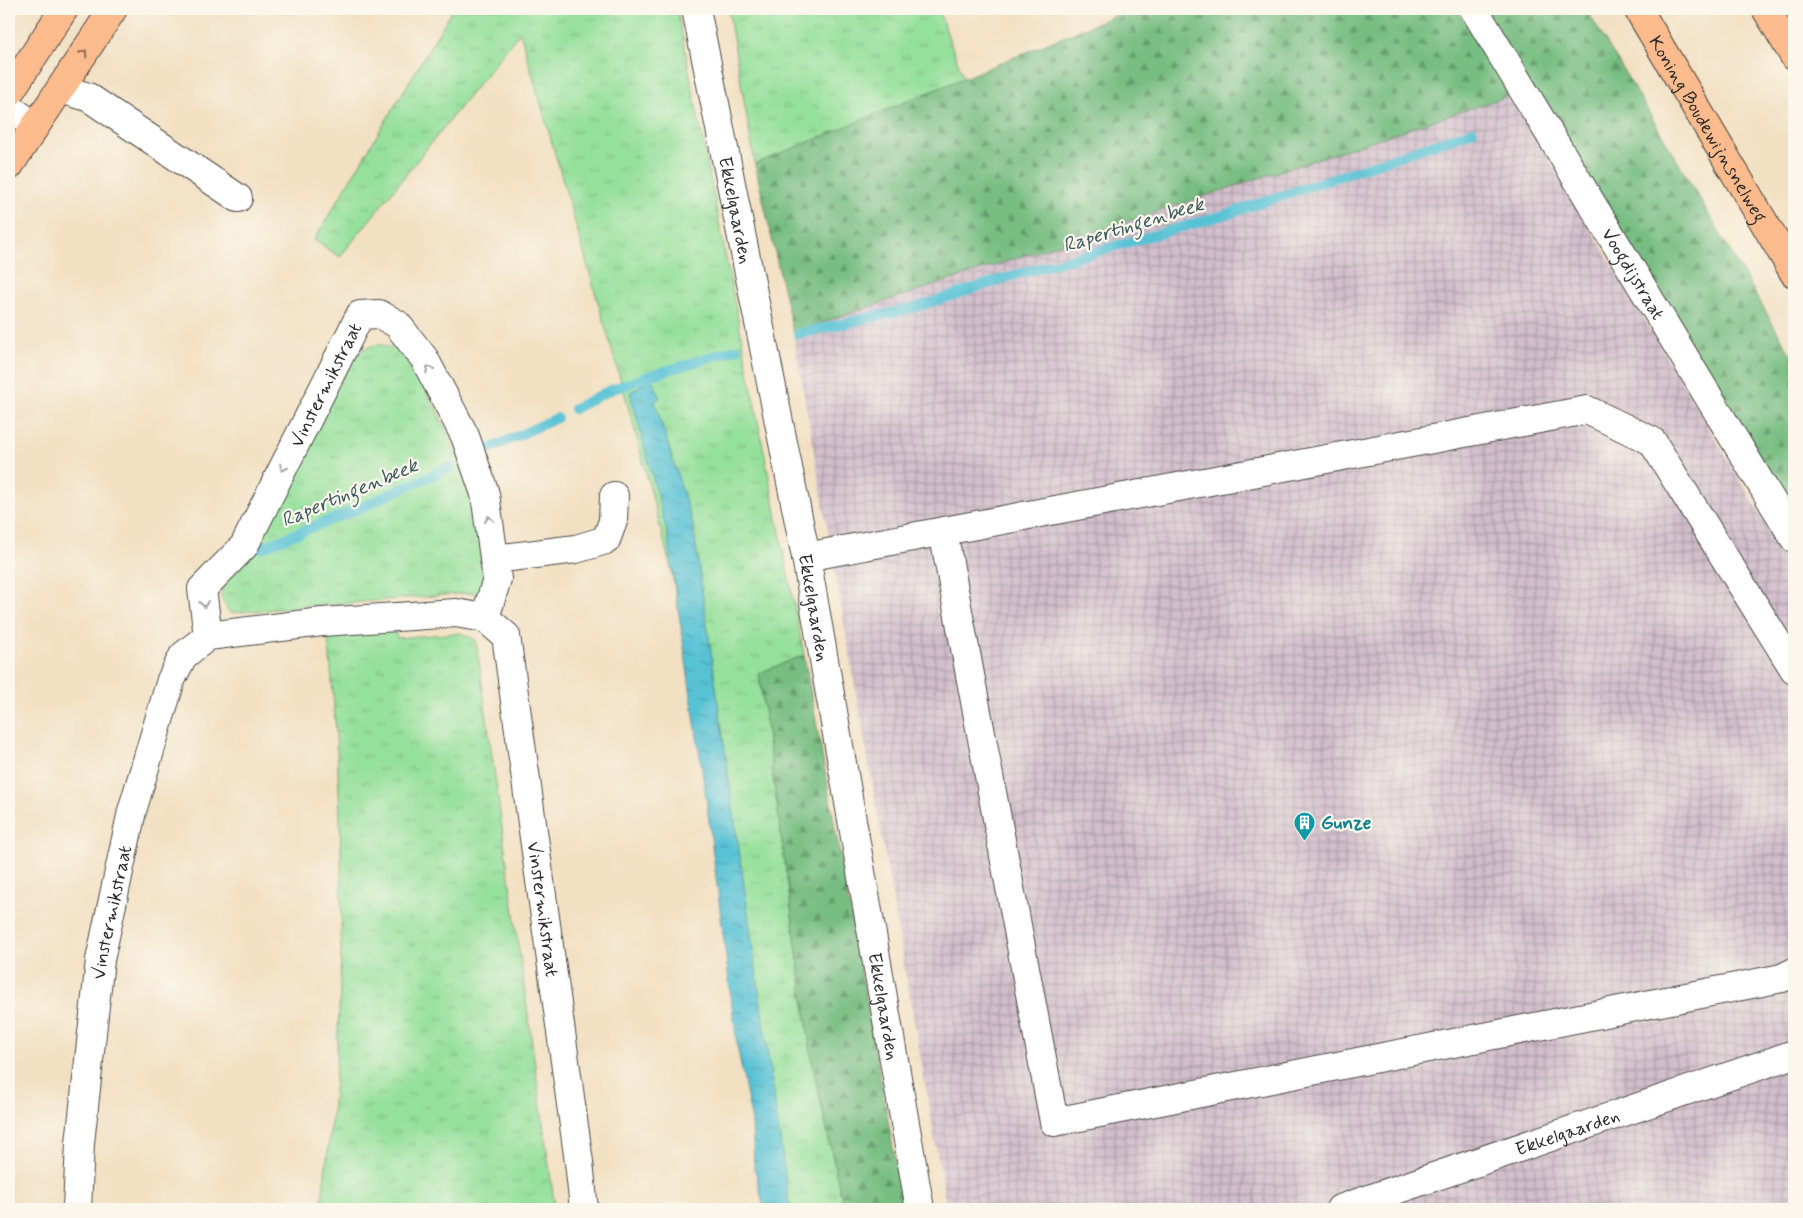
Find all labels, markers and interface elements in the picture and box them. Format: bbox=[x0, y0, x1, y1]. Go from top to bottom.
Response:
street label: Koning Boudewijnsnelweg bbox=[1642, 31, 1772, 229]
one-way arrow bbox=[78, 49, 88, 58]
street label: Ekkelgaarden bbox=[712, 154, 758, 266]
water label: Rapertingenbeek bbox=[1060, 191, 1210, 262]
street label: Voogdijstraat bbox=[1595, 224, 1670, 325]
street label: Vinstermikstraat bbox=[285, 319, 368, 452]
one-way arrow bbox=[426, 365, 436, 374]
water label: Rapertingenbeek bbox=[277, 452, 425, 536]
one-way arrow bbox=[279, 463, 289, 472]
one-way arrow bbox=[484, 515, 494, 523]
street label: Ekkelgaarden bbox=[792, 552, 835, 663]
one-way arrow bbox=[198, 601, 209, 609]
building icon: Gunze bbox=[1293, 810, 1317, 841]
place label: Gunze bbox=[1321, 811, 1371, 836]
street label: Vinstermikstraat bbox=[521, 840, 564, 979]
street label: Vinstermikstraat bbox=[87, 843, 138, 981]
street label: Ekkelgaarden bbox=[861, 951, 905, 1062]
street label: Ekkelgaarden bbox=[1512, 1103, 1623, 1162]

